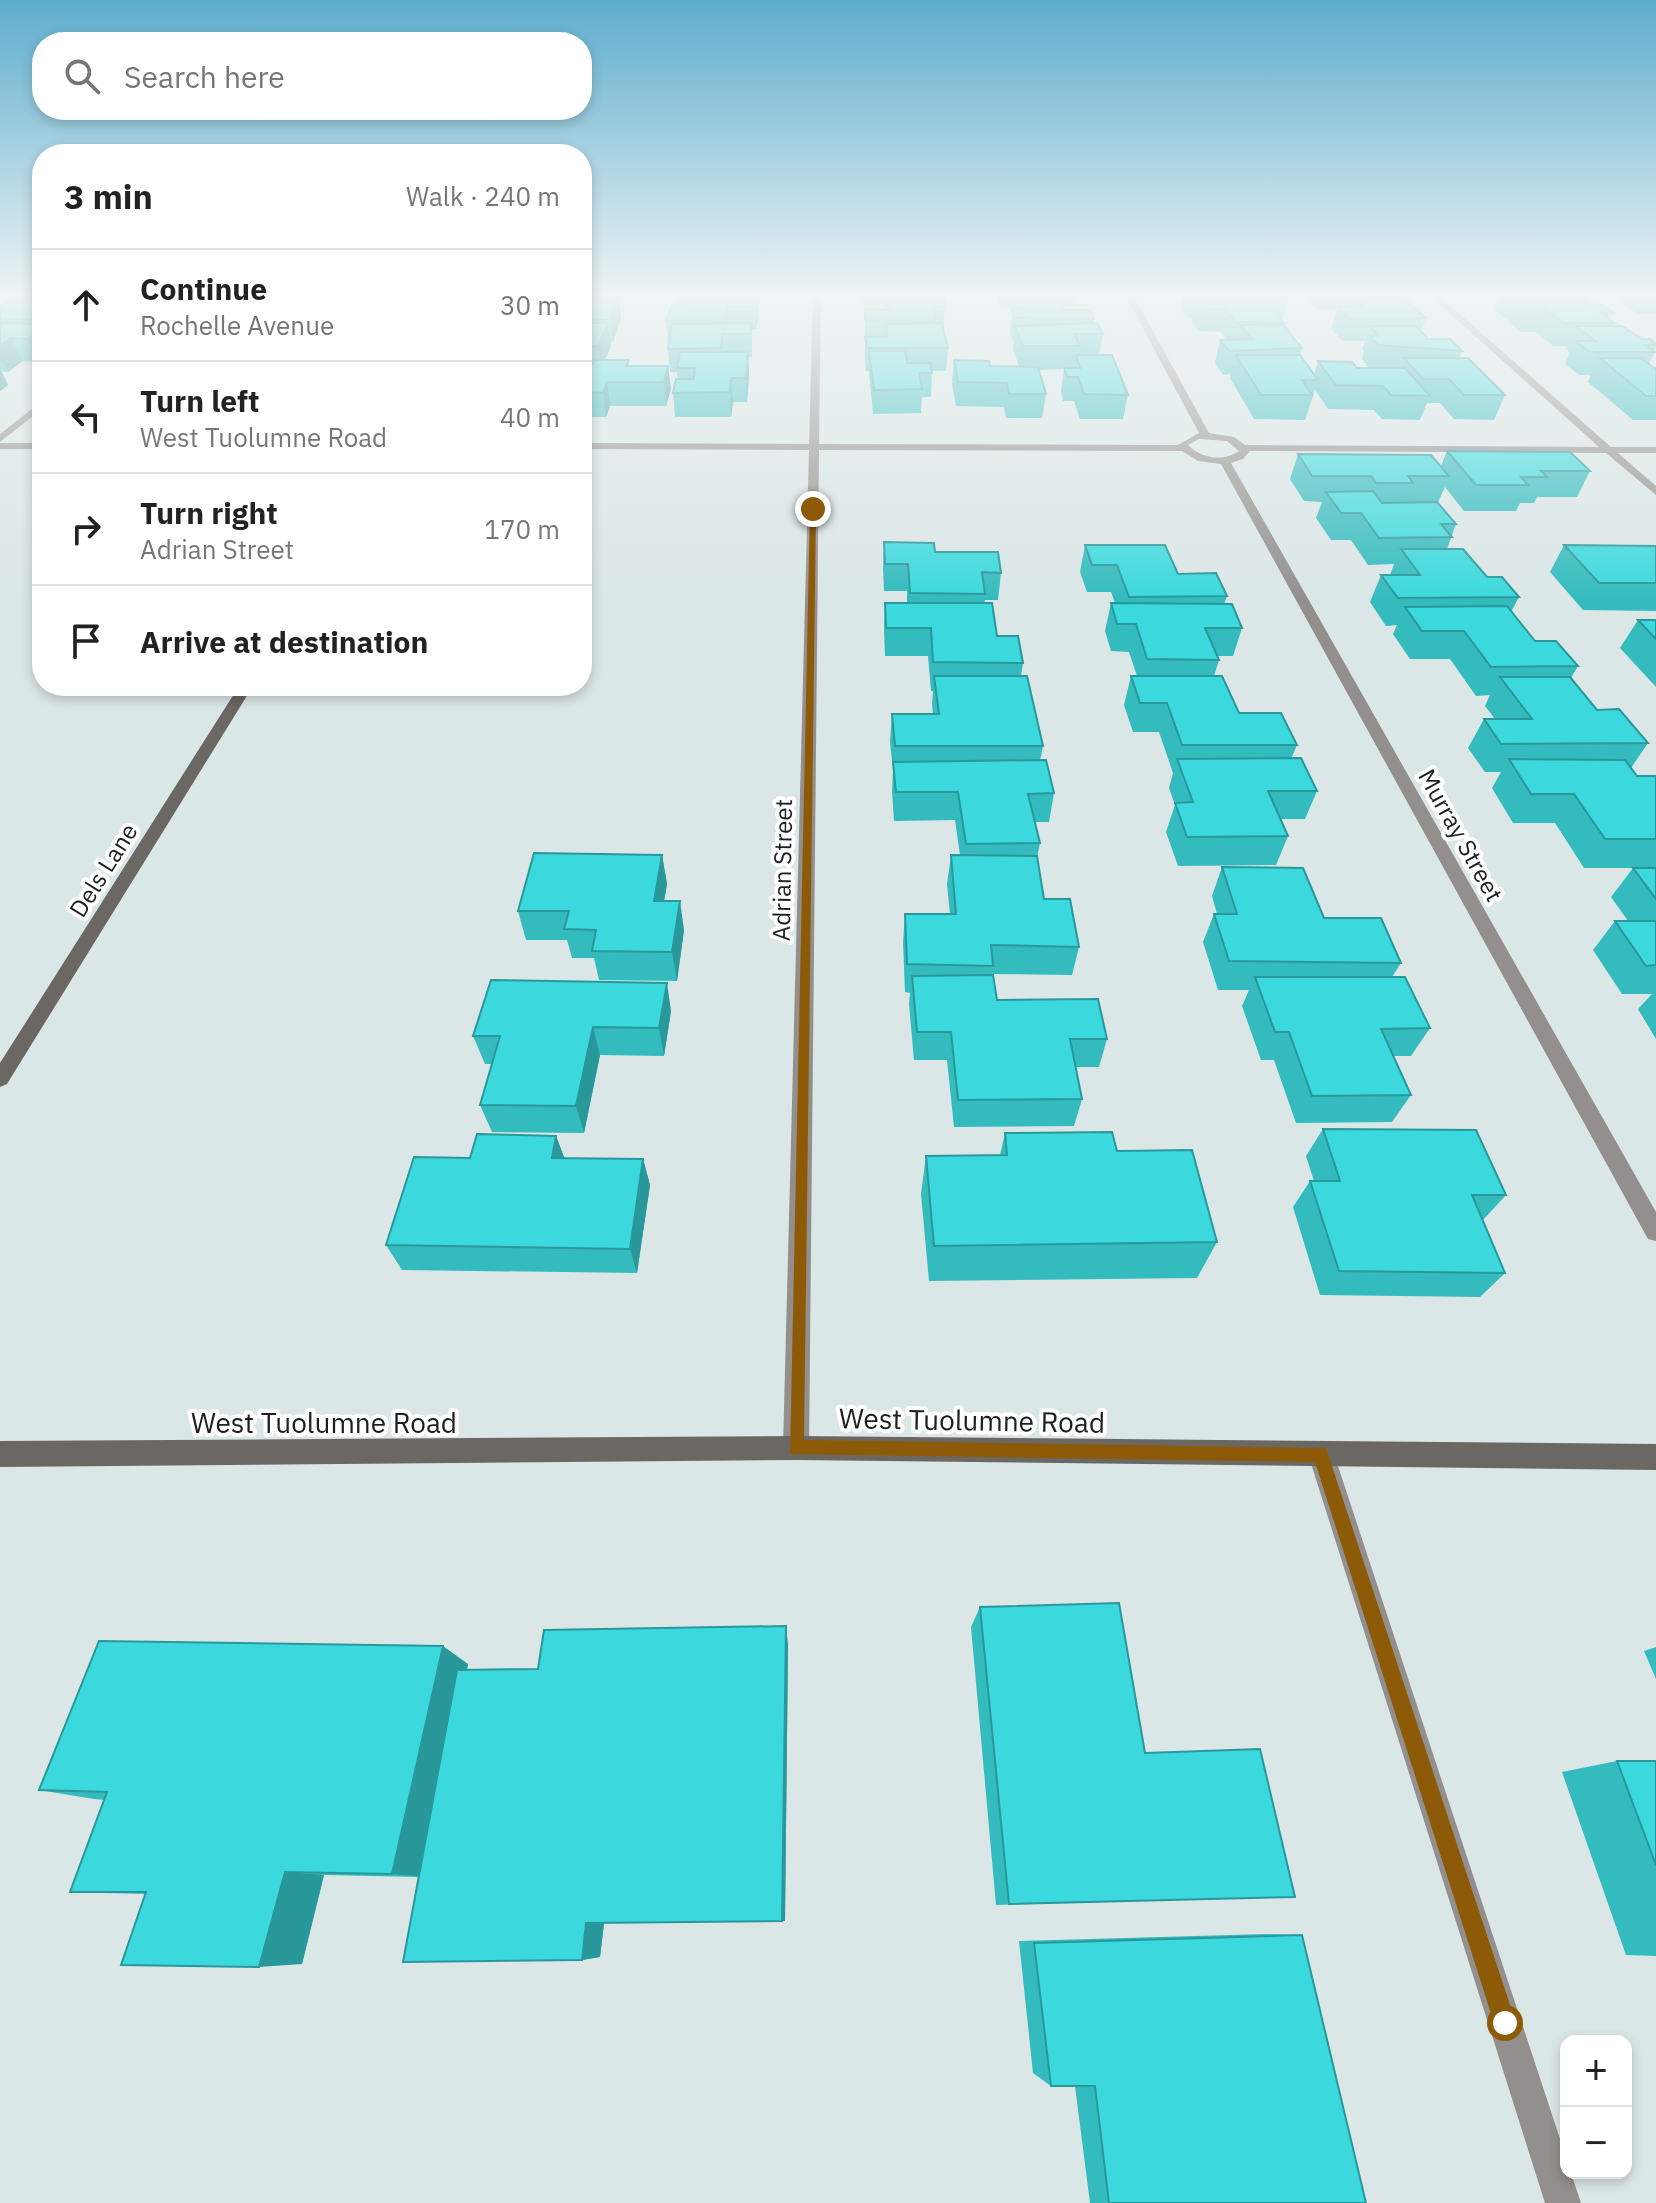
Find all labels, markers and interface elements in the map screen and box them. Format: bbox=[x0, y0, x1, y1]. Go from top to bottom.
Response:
search box bbox=[32, 32, 592, 120]
icon: search bbox=[60, 54, 104, 98]
text: Search here bbox=[124, 57, 285, 96]
text: 3 min bbox=[64, 174, 153, 218]
text: Walk · 240 m bbox=[406, 179, 560, 213]
text: Continue bbox=[140, 269, 267, 308]
icon: ahead bbox=[64, 283, 108, 327]
text: 30 m bbox=[500, 288, 560, 322]
text: Rochelle Avenue bbox=[140, 308, 334, 342]
text: Turn left bbox=[140, 381, 259, 420]
icon: left bbox=[64, 395, 108, 439]
text: 40 m bbox=[500, 400, 560, 434]
text: West Tuolumne Road bbox=[140, 420, 387, 454]
route end bbox=[795, 491, 831, 527]
text: Turn right bbox=[140, 493, 278, 532]
icon: right bbox=[64, 507, 108, 551]
text: 170 m bbox=[484, 512, 560, 546]
text: Adrian Street bbox=[140, 532, 294, 566]
icon: arrive bbox=[64, 619, 108, 663]
text: Arrive at destination bbox=[140, 622, 428, 661]
street label: Murray Street bbox=[1411, 763, 1511, 907]
street label: Adrian Street bbox=[765, 799, 799, 941]
street label: Dels Lane bbox=[62, 817, 144, 923]
street label: West Tuolumne Road bbox=[839, 1399, 1105, 1441]
street label: West Tuolumne Road bbox=[191, 1404, 457, 1441]
route start bbox=[1487, 2005, 1523, 2041]
map controls bbox=[1560, 2035, 1632, 2179]
button: + bbox=[1560, 2035, 1632, 2107]
button: − bbox=[1560, 2107, 1632, 2179]

